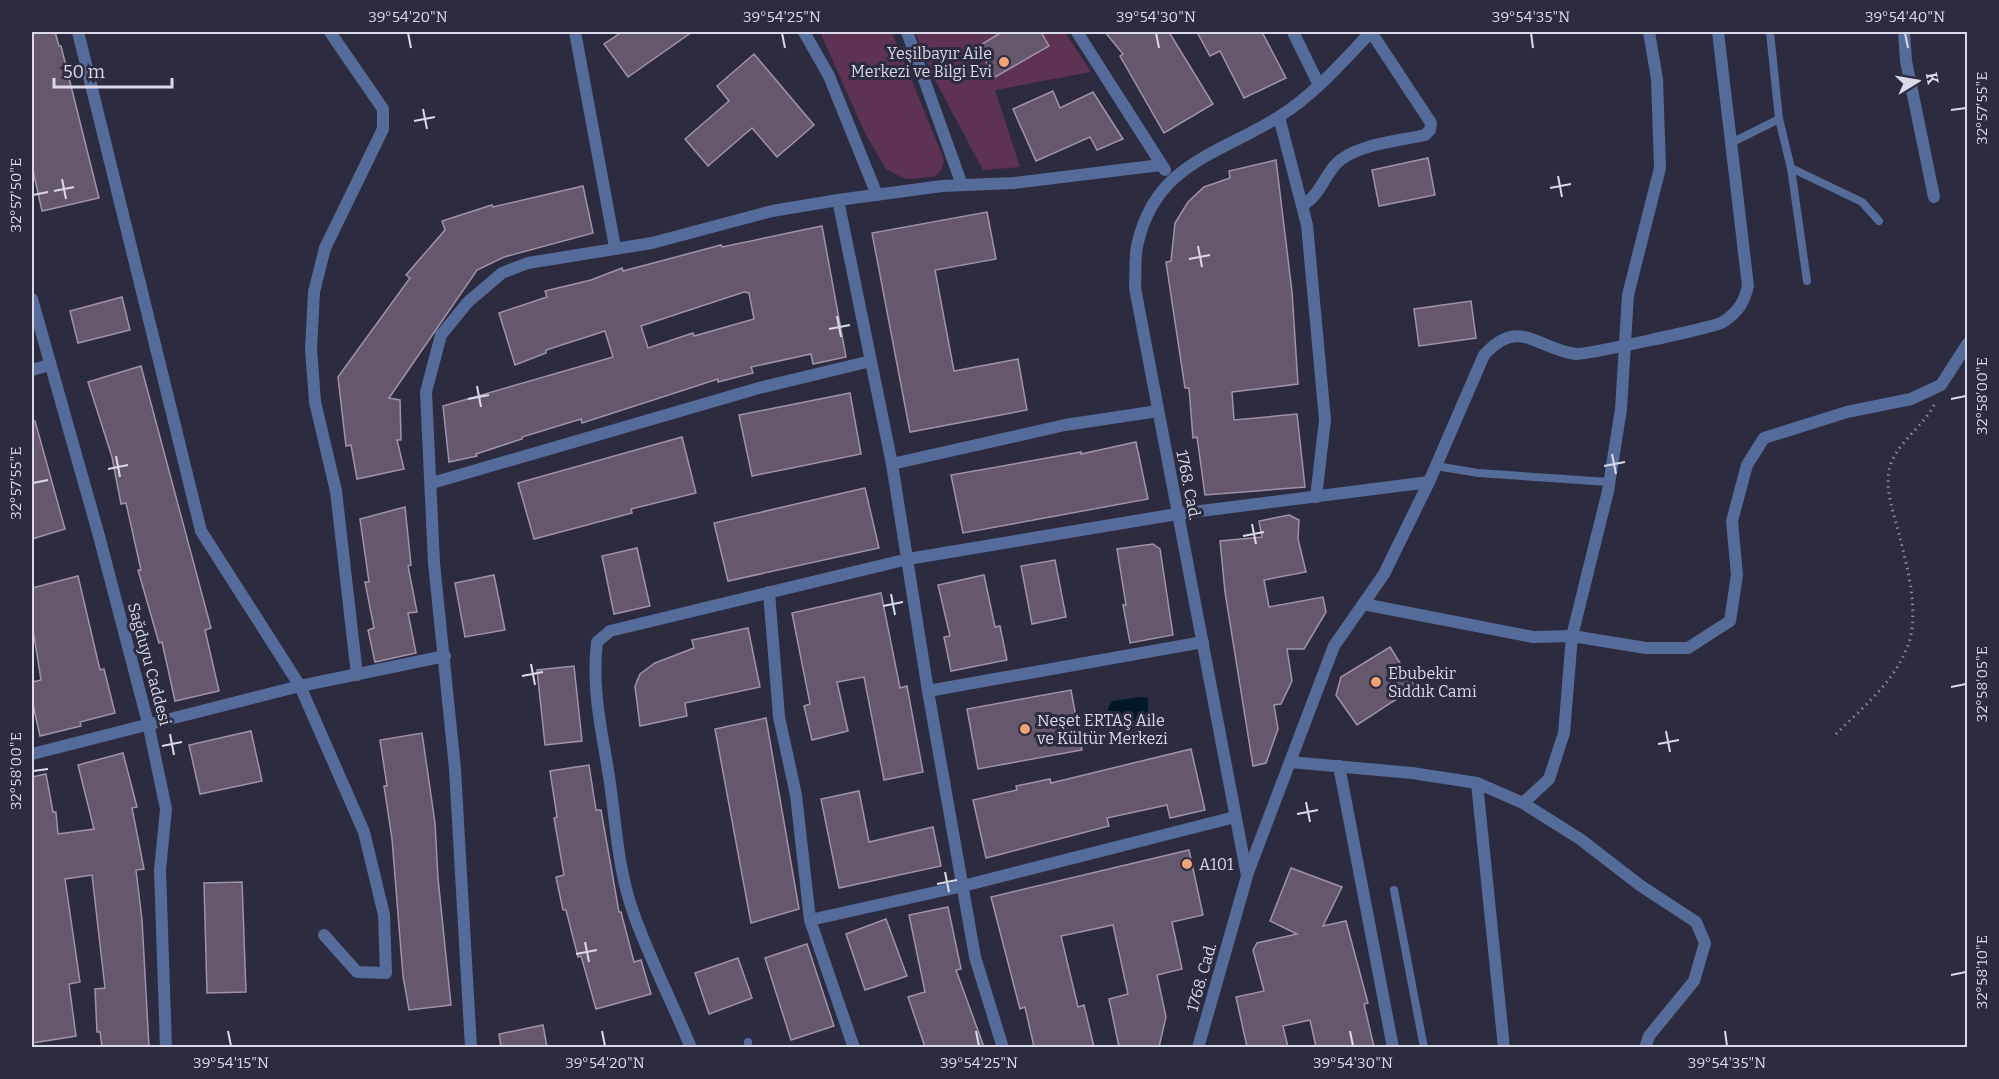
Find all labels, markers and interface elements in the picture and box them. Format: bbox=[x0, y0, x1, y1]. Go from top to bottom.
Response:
text: 39°54'20"N bbox=[368, 8, 448, 26]
text: 39°54'25"N bbox=[743, 8, 821, 26]
text: 39°54'30"N bbox=[1116, 8, 1196, 26]
text: 39°54'35"N bbox=[1492, 8, 1570, 26]
text: 39°54'40"N bbox=[1865, 8, 1945, 26]
place label: Yeşilbayır Aile Merkezi ve Bilgi Evi bbox=[851, 44, 992, 81]
scale bar bbox=[54, 51, 172, 89]
north arrow bbox=[1888, 51, 1948, 111]
marker: Yeşilbayır Aile Merkezi ve Bilgi Evi bbox=[997, 55, 1011, 69]
text: 50 m bbox=[63, 61, 105, 83]
text: K bbox=[1922, 71, 1943, 86]
text: 32°57'55"E bbox=[1973, 71, 1991, 145]
text: 32°57'50"E bbox=[7, 158, 25, 232]
text: 32°58'00"E bbox=[1973, 357, 1991, 435]
text: 32°57'55"E bbox=[7, 446, 25, 520]
street label: 1768. Cad. bbox=[1172, 449, 1205, 522]
street label: Sağduyu Caddesi bbox=[124, 601, 175, 728]
text: 32°58'05"E bbox=[1973, 646, 1991, 722]
place label: Ebubekir Sıddık Cami bbox=[1388, 664, 1477, 701]
marker: Ebubekir Sıddık Cami bbox=[1369, 675, 1383, 689]
place label: Neşet ERTAŞ Aile ve Kültür Merkezi bbox=[1036, 711, 1168, 748]
marker: Neşet ERTAŞ Aile ve Kültür Merkezi bbox=[1018, 722, 1032, 736]
text: 32°58'00"E bbox=[7, 732, 25, 810]
place label: A101 bbox=[1199, 855, 1234, 874]
marker: A101 bbox=[1180, 857, 1194, 871]
text: 32°58'10"E bbox=[1973, 935, 1991, 1009]
street label: 1768. Cad. bbox=[1183, 941, 1220, 1014]
text: 39°54'15"N bbox=[193, 1054, 269, 1072]
text: 39°54'20"N bbox=[565, 1054, 645, 1072]
text: 39°54'25"N bbox=[940, 1054, 1018, 1072]
text: 39°54'30"N bbox=[1313, 1054, 1393, 1072]
text: 39°54'35"N bbox=[1688, 1054, 1766, 1072]

